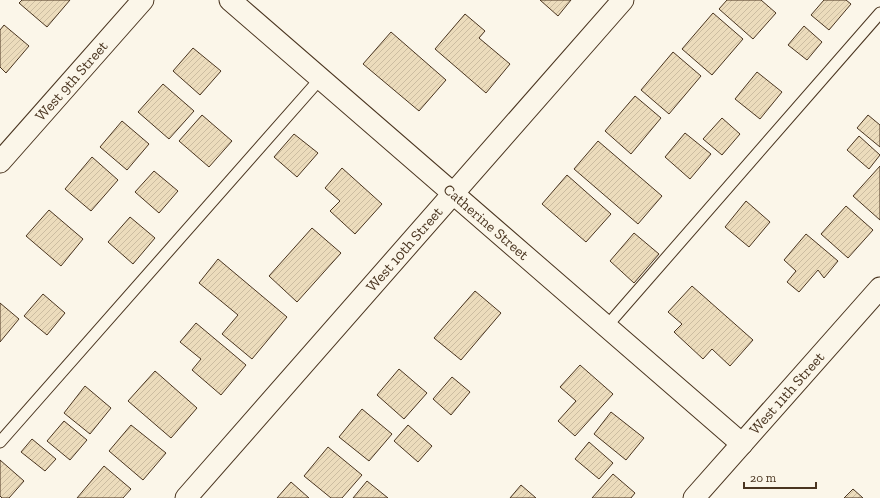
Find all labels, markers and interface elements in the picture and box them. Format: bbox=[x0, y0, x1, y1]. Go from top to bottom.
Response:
street label: West 9th Street bbox=[31, 37, 112, 125]
street label: Catherine Street bbox=[440, 180, 533, 264]
street label: West 10th Street bbox=[362, 203, 447, 295]
street label: West 11th Street bbox=[745, 348, 828, 438]
scale bar bbox=[744, 464, 816, 490]
text: 20 m bbox=[750, 471, 777, 485]

